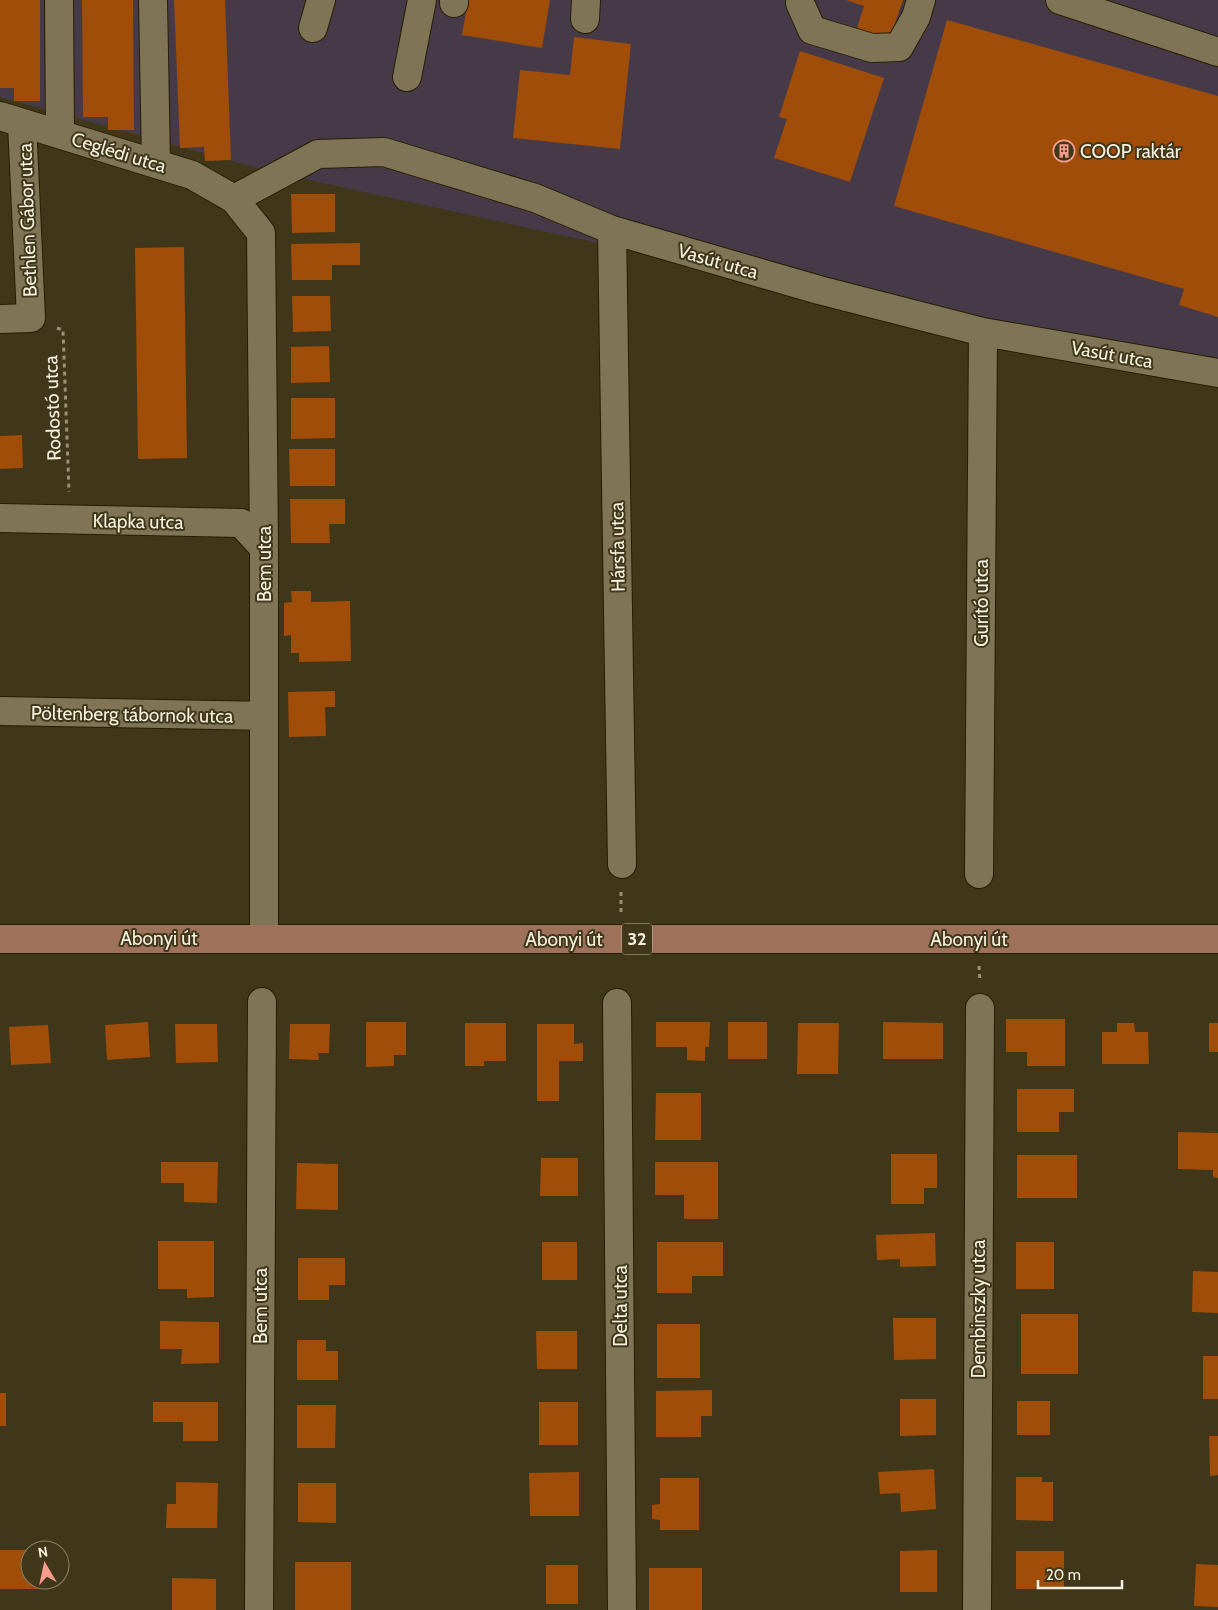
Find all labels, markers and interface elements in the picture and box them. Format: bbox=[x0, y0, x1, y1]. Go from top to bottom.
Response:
street label: Ceglédi utca bbox=[69, 127, 169, 178]
building icon: COOP raktár bbox=[1052, 139, 1076, 163]
place label: COOP raktár bbox=[1080, 140, 1181, 163]
street label: Bethlen Gábor utca bbox=[13, 143, 42, 297]
street label: Vasút utca bbox=[675, 239, 761, 284]
street label: Vasút utca bbox=[1069, 336, 1155, 373]
street label: Rodostó utca bbox=[39, 355, 66, 461]
street label: Hársfa utca bbox=[605, 502, 630, 592]
street label: Klapka utca bbox=[92, 509, 184, 534]
street label: Bem utca bbox=[253, 526, 276, 602]
street label: Gurító utca bbox=[970, 559, 993, 647]
street label: Pöltenberg tábornok utca bbox=[31, 701, 233, 728]
road number: 32 bbox=[622, 924, 652, 954]
street label: Abonyi út bbox=[120, 927, 198, 950]
street label: Abonyi út bbox=[525, 928, 603, 951]
street label: Abonyi út bbox=[930, 928, 1008, 951]
street label: Dembinszky utca bbox=[967, 1240, 990, 1378]
street label: Delta utca bbox=[609, 1265, 632, 1347]
street label: Bem utca bbox=[249, 1268, 272, 1344]
north arrow bbox=[20, 1540, 70, 1590]
text: N bbox=[37, 1542, 49, 1562]
scale bar bbox=[1038, 1558, 1122, 1590]
text: 20 m bbox=[1046, 1566, 1081, 1584]

